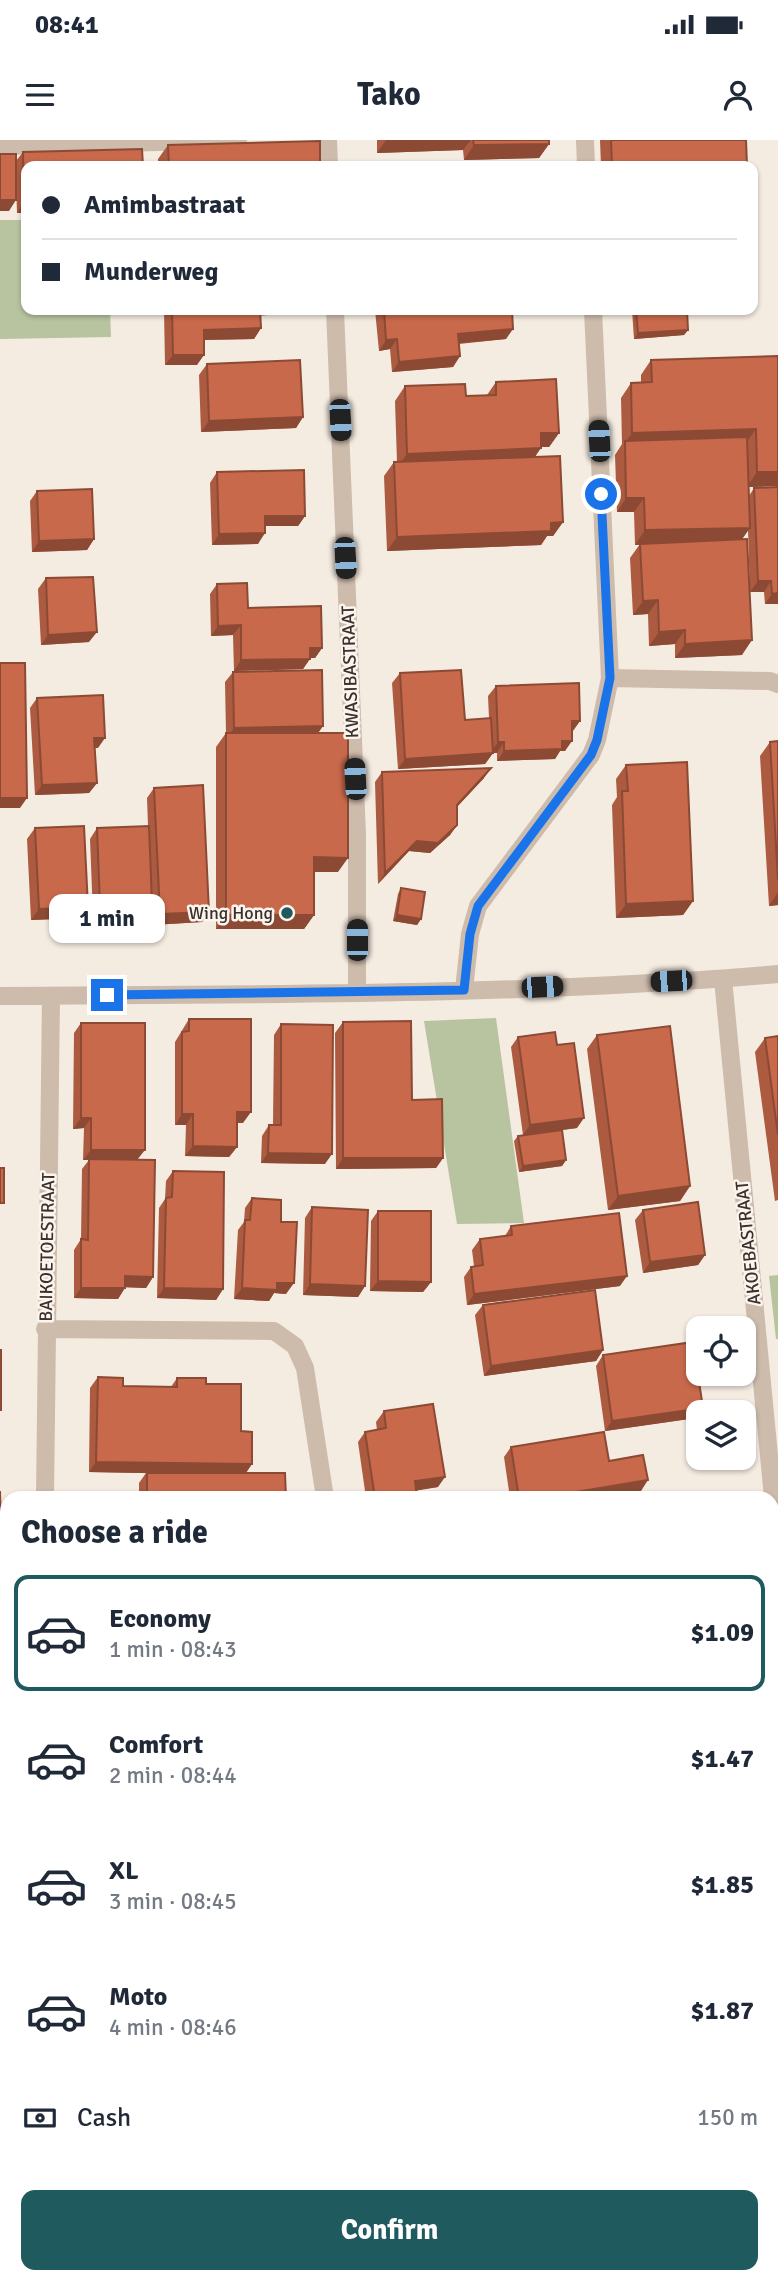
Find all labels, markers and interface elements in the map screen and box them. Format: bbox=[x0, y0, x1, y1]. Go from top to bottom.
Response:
text: 08:41 bbox=[35, 9, 99, 41]
text: Tako bbox=[357, 75, 421, 114]
icon: menu bbox=[21, 76, 59, 114]
icon: person bbox=[719, 76, 757, 114]
text: Amimbastraat bbox=[84, 189, 245, 221]
text: Munderweg bbox=[84, 256, 218, 288]
car bbox=[329, 398, 352, 442]
car bbox=[588, 419, 611, 463]
route start bbox=[585, 478, 617, 510]
car bbox=[334, 536, 357, 580]
street label: KWASIBASTRAAT bbox=[337, 605, 363, 739]
car bbox=[344, 757, 367, 801]
callout: 1 min bbox=[49, 894, 165, 942]
place label: Wing Hong bbox=[189, 902, 273, 924]
text: 1 min bbox=[79, 904, 135, 933]
marker: Wing Hong bbox=[279, 905, 295, 921]
car bbox=[347, 919, 368, 961]
car bbox=[650, 969, 693, 993]
car bbox=[521, 975, 564, 999]
route end bbox=[91, 979, 123, 1011]
street label: BAIKOETOESTRAAT bbox=[35, 1172, 59, 1322]
street label: AKOEBASTRAAT bbox=[731, 1180, 765, 1306]
map controls bbox=[686, 1316, 756, 1470]
button: locate bbox=[686, 1316, 756, 1386]
button: layers bbox=[686, 1400, 756, 1470]
text: Choose a ride bbox=[21, 1513, 208, 1552]
icon: car bbox=[25, 1602, 88, 1665]
text: Economy bbox=[109, 1603, 211, 1635]
text: $1.09 bbox=[690, 1617, 754, 1649]
text: 1 min · 08:43 bbox=[109, 1635, 237, 1664]
icon: car bbox=[25, 1728, 88, 1791]
text: Comfort bbox=[109, 1729, 203, 1761]
text: $1.47 bbox=[690, 1743, 754, 1775]
text: 2 min · 08:44 bbox=[109, 1761, 237, 1790]
icon: car bbox=[25, 1854, 88, 1917]
text: XL bbox=[109, 1855, 139, 1887]
text: $1.85 bbox=[690, 1869, 754, 1901]
text: 3 min · 08:45 bbox=[109, 1887, 237, 1916]
icon: car bbox=[25, 1980, 88, 2043]
text: Moto bbox=[109, 1981, 167, 2013]
text: $1.87 bbox=[690, 1995, 754, 2027]
text: 4 min · 08:46 bbox=[109, 2013, 237, 2042]
icon: cash bbox=[21, 2099, 59, 2137]
text: Cash bbox=[77, 2102, 131, 2134]
text: 150 m bbox=[697, 2103, 758, 2132]
button: Confirm bbox=[21, 2190, 758, 2270]

